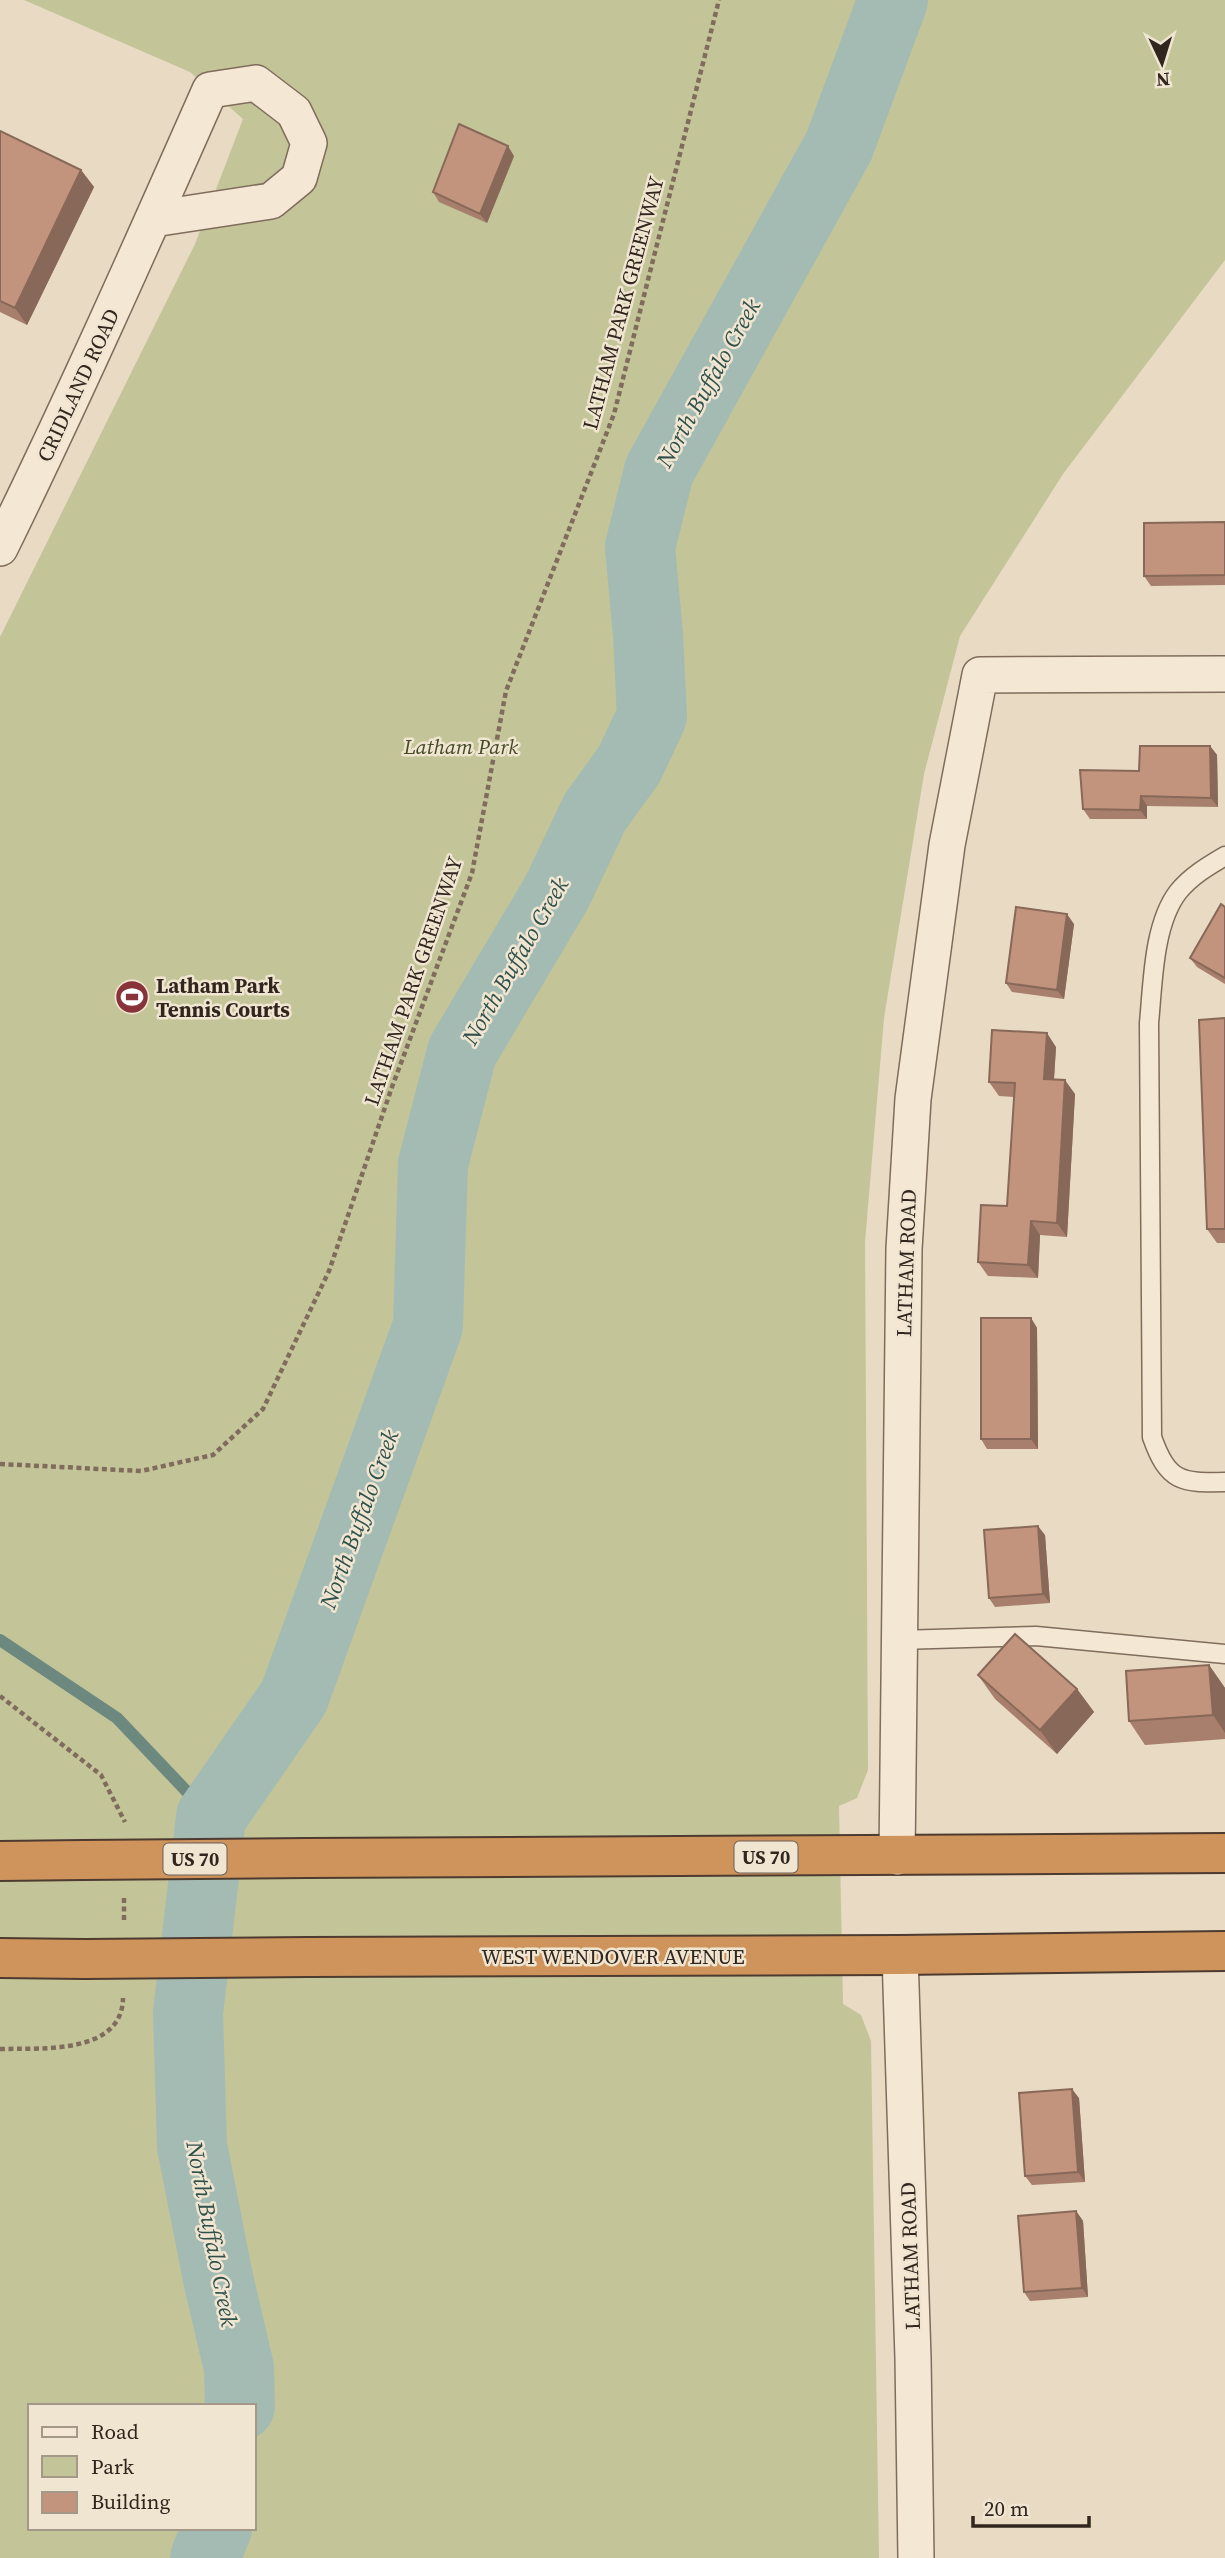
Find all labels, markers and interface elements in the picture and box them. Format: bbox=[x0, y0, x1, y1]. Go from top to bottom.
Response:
north arrow bbox=[1127, 28, 1197, 98]
text: N bbox=[1155, 67, 1171, 93]
street label: LATHAM PARK GREENWAY bbox=[575, 172, 671, 433]
water label: North Buffalo Creek bbox=[648, 293, 768, 474]
street label: CRIDLAND ROAD bbox=[30, 304, 126, 466]
park label: Latham Park bbox=[403, 732, 518, 761]
street label: LATHAM PARK GREENWAY bbox=[357, 852, 469, 1109]
water label: North Buffalo Creek bbox=[454, 871, 576, 1051]
place label: Latham Park Tennis Courts bbox=[156, 971, 290, 1024]
sports icon: Latham Park Tennis Courts bbox=[113, 978, 151, 1016]
street label: LATHAM ROAD bbox=[889, 1189, 923, 1337]
water label: North Buffalo Creek bbox=[311, 1425, 406, 1614]
road number: US 70 bbox=[734, 1842, 798, 1872]
road number: US 70 bbox=[164, 1843, 227, 1874]
street label: WEST WENDOVER AVENUE bbox=[481, 1942, 745, 1971]
water label: North Buffalo Creek bbox=[178, 2137, 246, 2330]
street label: LATHAM ROAD bbox=[893, 2182, 927, 2330]
legend bbox=[28, 2404, 256, 2530]
text: Road bbox=[91, 2417, 139, 2446]
text: Park bbox=[91, 2452, 135, 2481]
scale bar bbox=[973, 2484, 1088, 2528]
text: Building bbox=[91, 2487, 170, 2516]
text: 20 m bbox=[984, 2494, 1029, 2523]

